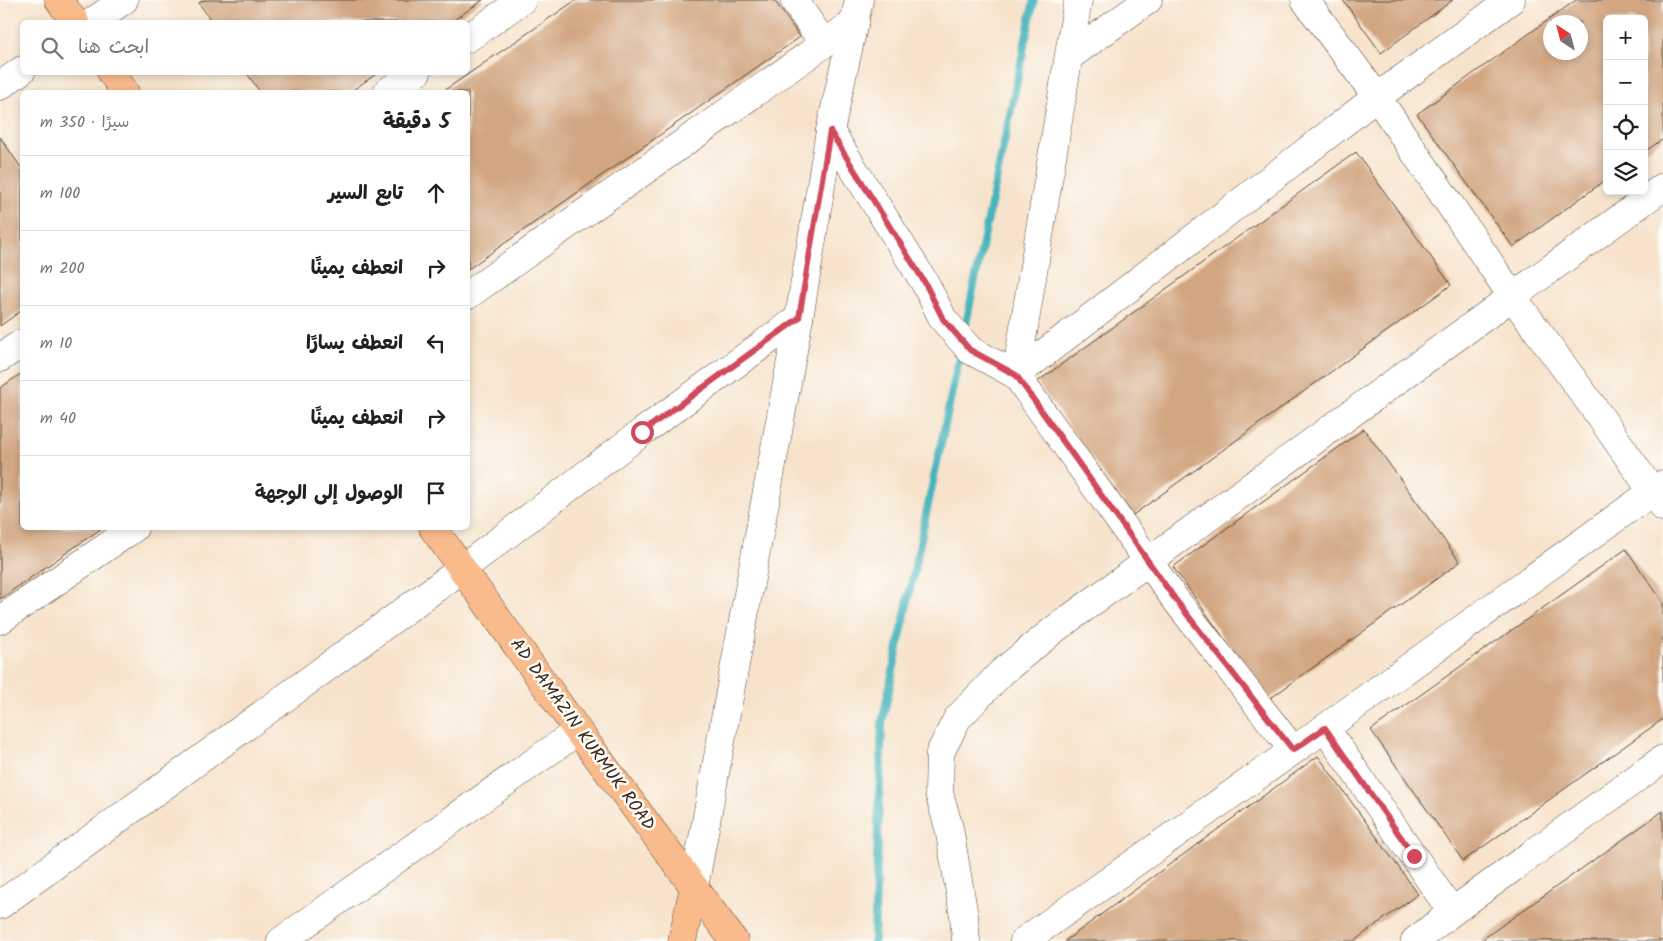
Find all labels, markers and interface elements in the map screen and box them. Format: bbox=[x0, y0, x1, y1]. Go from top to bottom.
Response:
north arrow bbox=[1543, 15, 1588, 60]
map controls bbox=[1603, 15, 1648, 195]
button: + bbox=[1603, 15, 1648, 60]
search box bbox=[20, 20, 470, 75]
text: ابحث هنا bbox=[78, 33, 149, 63]
icon: search bbox=[38, 34, 66, 62]
button: − bbox=[1603, 60, 1648, 105]
button: locate bbox=[1603, 105, 1648, 150]
text: 5 دقيقة bbox=[383, 106, 450, 139]
text: سيرًا · 350 m bbox=[40, 110, 129, 135]
button: layers bbox=[1603, 150, 1648, 195]
text: تابع السير bbox=[328, 179, 403, 209]
icon: ahead bbox=[422, 179, 450, 207]
text: 100 m bbox=[40, 181, 80, 206]
text: انعطف يمينًا bbox=[311, 254, 403, 284]
icon: right bbox=[422, 254, 450, 282]
text: 200 m bbox=[40, 256, 84, 281]
text: انعطف يسارًا bbox=[306, 329, 403, 359]
icon: left bbox=[422, 329, 450, 357]
text: 10 m bbox=[40, 331, 72, 356]
text: انعطف يمينًا bbox=[311, 404, 403, 434]
icon: right bbox=[422, 404, 450, 432]
text: 40 m bbox=[40, 406, 76, 431]
route start bbox=[631, 421, 654, 444]
text: الوصول إلى الوجهة bbox=[255, 479, 403, 509]
icon: arrive bbox=[422, 479, 450, 507]
street label: AD DAMAZIN KURMUK ROAD bbox=[502, 632, 662, 838]
route end bbox=[1403, 845, 1426, 868]

